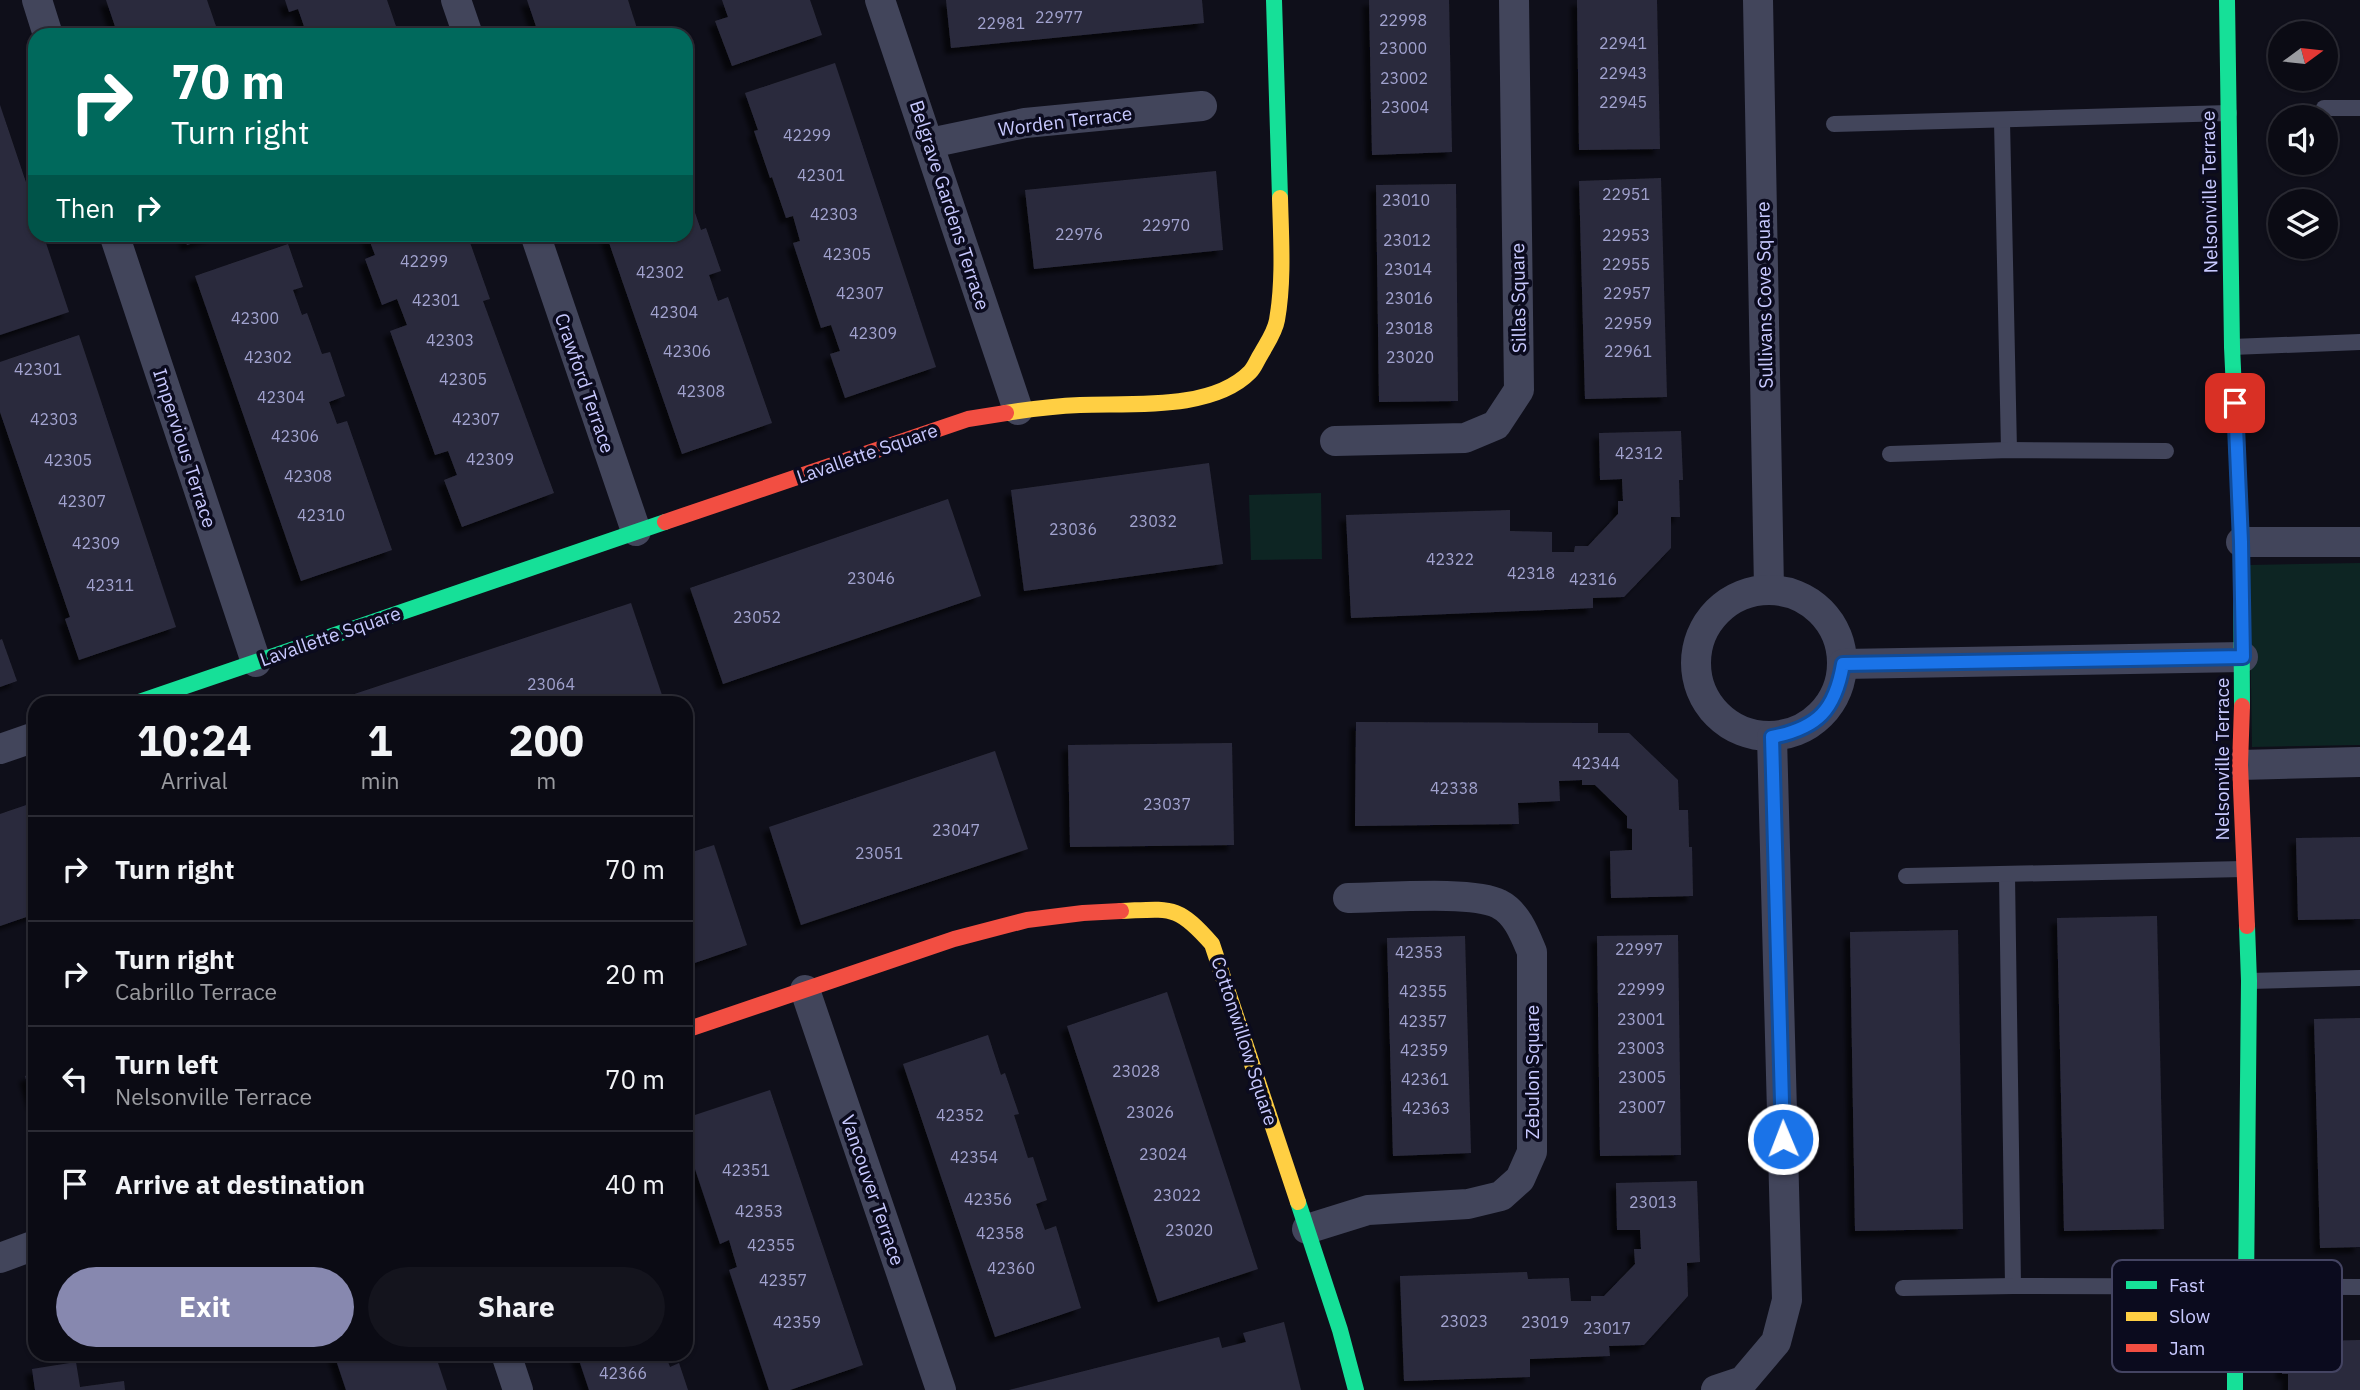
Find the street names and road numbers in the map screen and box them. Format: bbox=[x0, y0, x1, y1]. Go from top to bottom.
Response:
street label: Belgrave Gardens Terrace bbox=[905, 97, 995, 313]
street label: Worden Terrace bbox=[997, 101, 1133, 141]
street label: Nelsonville Terrace bbox=[2196, 110, 2222, 274]
street label: Sullivans Cove Square bbox=[1750, 201, 1778, 389]
street label: Sillas Square bbox=[1505, 243, 1531, 353]
street label: Crawford Terrace bbox=[550, 310, 620, 456]
street label: Impervious Terrace bbox=[148, 365, 222, 531]
street label: Lavallette Square bbox=[793, 418, 941, 488]
street label: Lavallette Square bbox=[256, 601, 404, 671]
street label: Nelsonville Terrace bbox=[2210, 678, 2234, 840]
street label: Cottonwillow Square bbox=[1206, 953, 1284, 1129]
street label: Zebulon Square bbox=[1520, 1005, 1544, 1139]
street label: Vancouver Terrace bbox=[836, 1111, 910, 1269]

